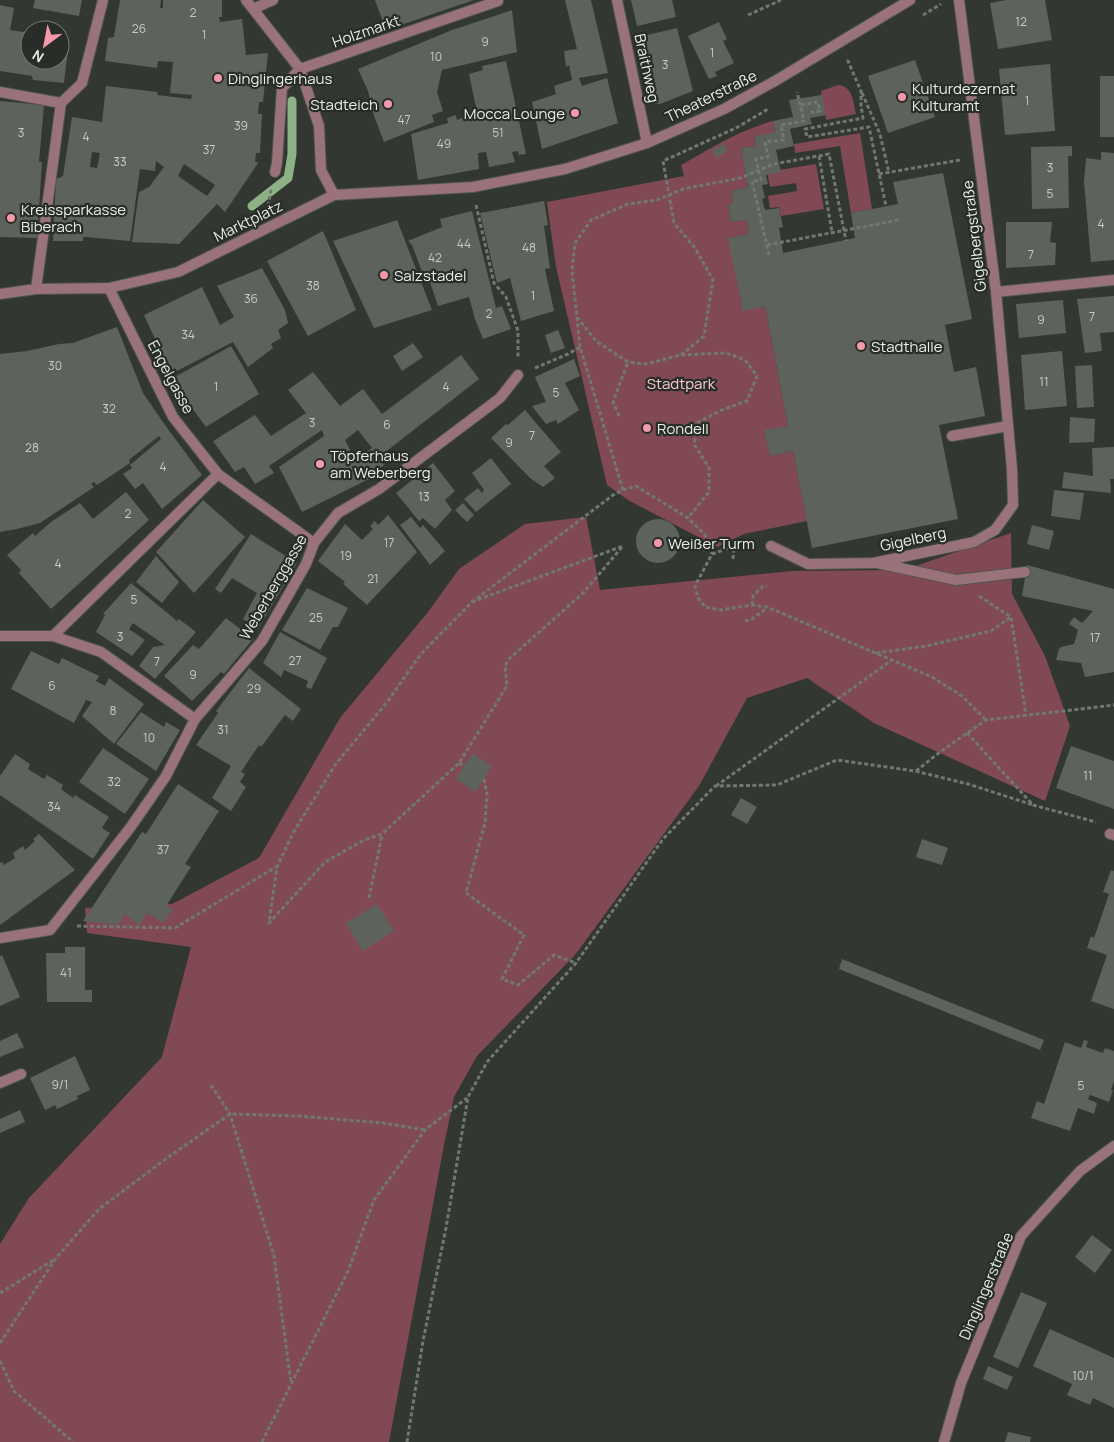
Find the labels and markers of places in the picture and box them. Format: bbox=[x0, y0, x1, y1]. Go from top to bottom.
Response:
place label: Dinglingerhaus bbox=[228, 68, 332, 89]
marker: Dinglingerhaus bbox=[212, 72, 224, 84]
place label: Kulturdezernat Kulturamt bbox=[912, 78, 1015, 116]
marker: Kulturdezernat Kulturamt bbox=[896, 91, 908, 103]
place label: Stadteich bbox=[310, 94, 378, 115]
marker: Stadteich bbox=[382, 98, 394, 110]
place label: Mocca Lounge bbox=[464, 103, 565, 124]
marker: Mocca Lounge bbox=[569, 107, 581, 119]
place label: Kreissparkasse Biberach bbox=[21, 199, 126, 237]
marker: Kreissparkasse Biberach bbox=[5, 212, 17, 224]
place label: Salzstadel bbox=[394, 265, 466, 286]
marker: Salzstadel bbox=[378, 269, 390, 281]
place label: Stadthalle bbox=[871, 336, 943, 357]
marker: Stadthalle bbox=[855, 340, 867, 352]
place label: Rondell bbox=[657, 418, 709, 439]
marker: Rondell bbox=[641, 422, 653, 434]
place label: Töpferhaus am Weberberg bbox=[330, 445, 431, 483]
marker: Töpferhaus am Weberberg bbox=[314, 458, 326, 470]
place label: Weißer Turm bbox=[668, 533, 755, 554]
marker: Weißer Turm bbox=[652, 537, 664, 549]

